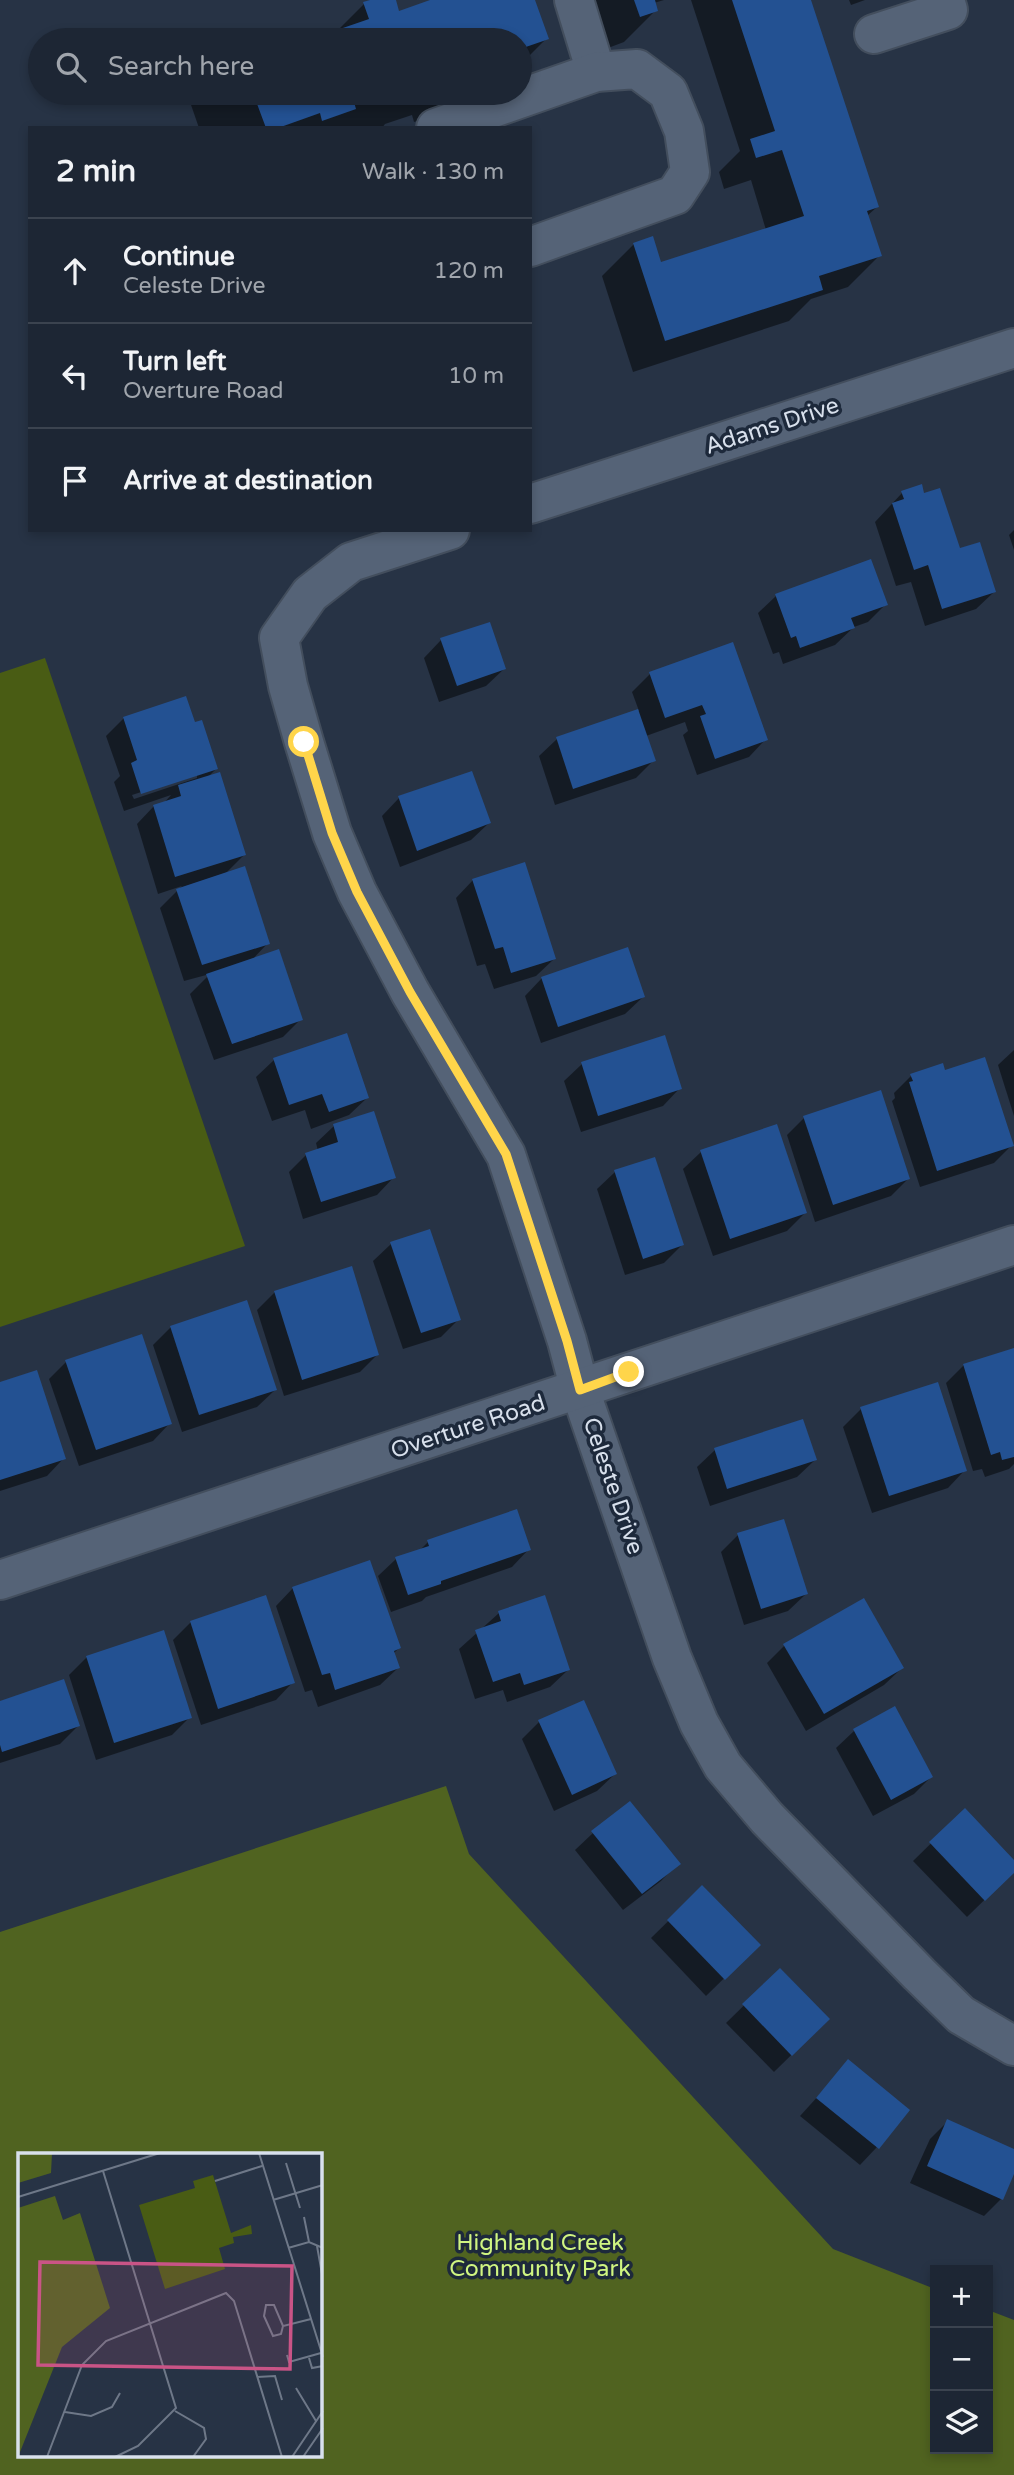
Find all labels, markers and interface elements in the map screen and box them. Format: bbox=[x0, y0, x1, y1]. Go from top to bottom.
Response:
search box bbox=[28, 28, 532, 105]
icon: search bbox=[52, 48, 90, 86]
text: Search here bbox=[108, 51, 254, 82]
text: 2 min bbox=[56, 153, 136, 190]
text: Walk · 130 m bbox=[362, 158, 504, 186]
text: Continue bbox=[123, 241, 235, 272]
icon: ahead bbox=[56, 252, 94, 290]
text: 120 m bbox=[434, 257, 504, 285]
text: Celeste Drive bbox=[123, 272, 266, 300]
text: Turn left bbox=[123, 346, 226, 377]
icon: left bbox=[56, 357, 94, 395]
text: 10 m bbox=[448, 362, 504, 390]
text: Overture Road bbox=[123, 377, 284, 405]
street label: Adams Drive bbox=[702, 391, 842, 461]
icon: arrive bbox=[56, 462, 94, 500]
text: Arrive at destination bbox=[123, 465, 373, 496]
route start bbox=[288, 726, 319, 757]
route end bbox=[613, 1356, 644, 1387]
street label: Overture Road bbox=[387, 1389, 549, 1465]
street label: Celeste Drive bbox=[577, 1414, 649, 1558]
inset map bbox=[18, 2153, 322, 2458]
park label: Highland Creek Community Park bbox=[449, 2229, 631, 2283]
map controls bbox=[930, 2265, 993, 2454]
button: + bbox=[930, 2265, 993, 2328]
button: − bbox=[930, 2328, 993, 2391]
button: layers bbox=[930, 2391, 993, 2454]

